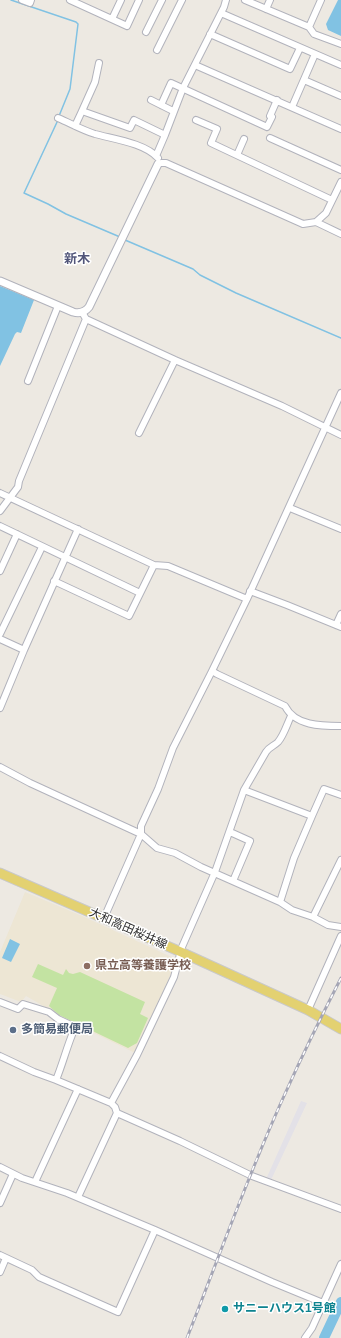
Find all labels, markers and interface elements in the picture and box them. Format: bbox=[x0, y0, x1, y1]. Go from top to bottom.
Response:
district label: 新木 bbox=[64, 251, 90, 267]
street label: 大和高田桜井線 bbox=[87, 905, 169, 953]
place label: 県立高等養護学校 bbox=[95, 959, 191, 973]
marker: 県立高等養護学校 bbox=[82, 961, 92, 971]
place label: 多簡易郵便局 bbox=[21, 1023, 93, 1037]
marker: 多簡易郵便局 bbox=[8, 1025, 18, 1035]
place label: サニーハウス1号館 bbox=[233, 1302, 336, 1316]
marker: サニーハウス1号館 bbox=[220, 1304, 230, 1314]

